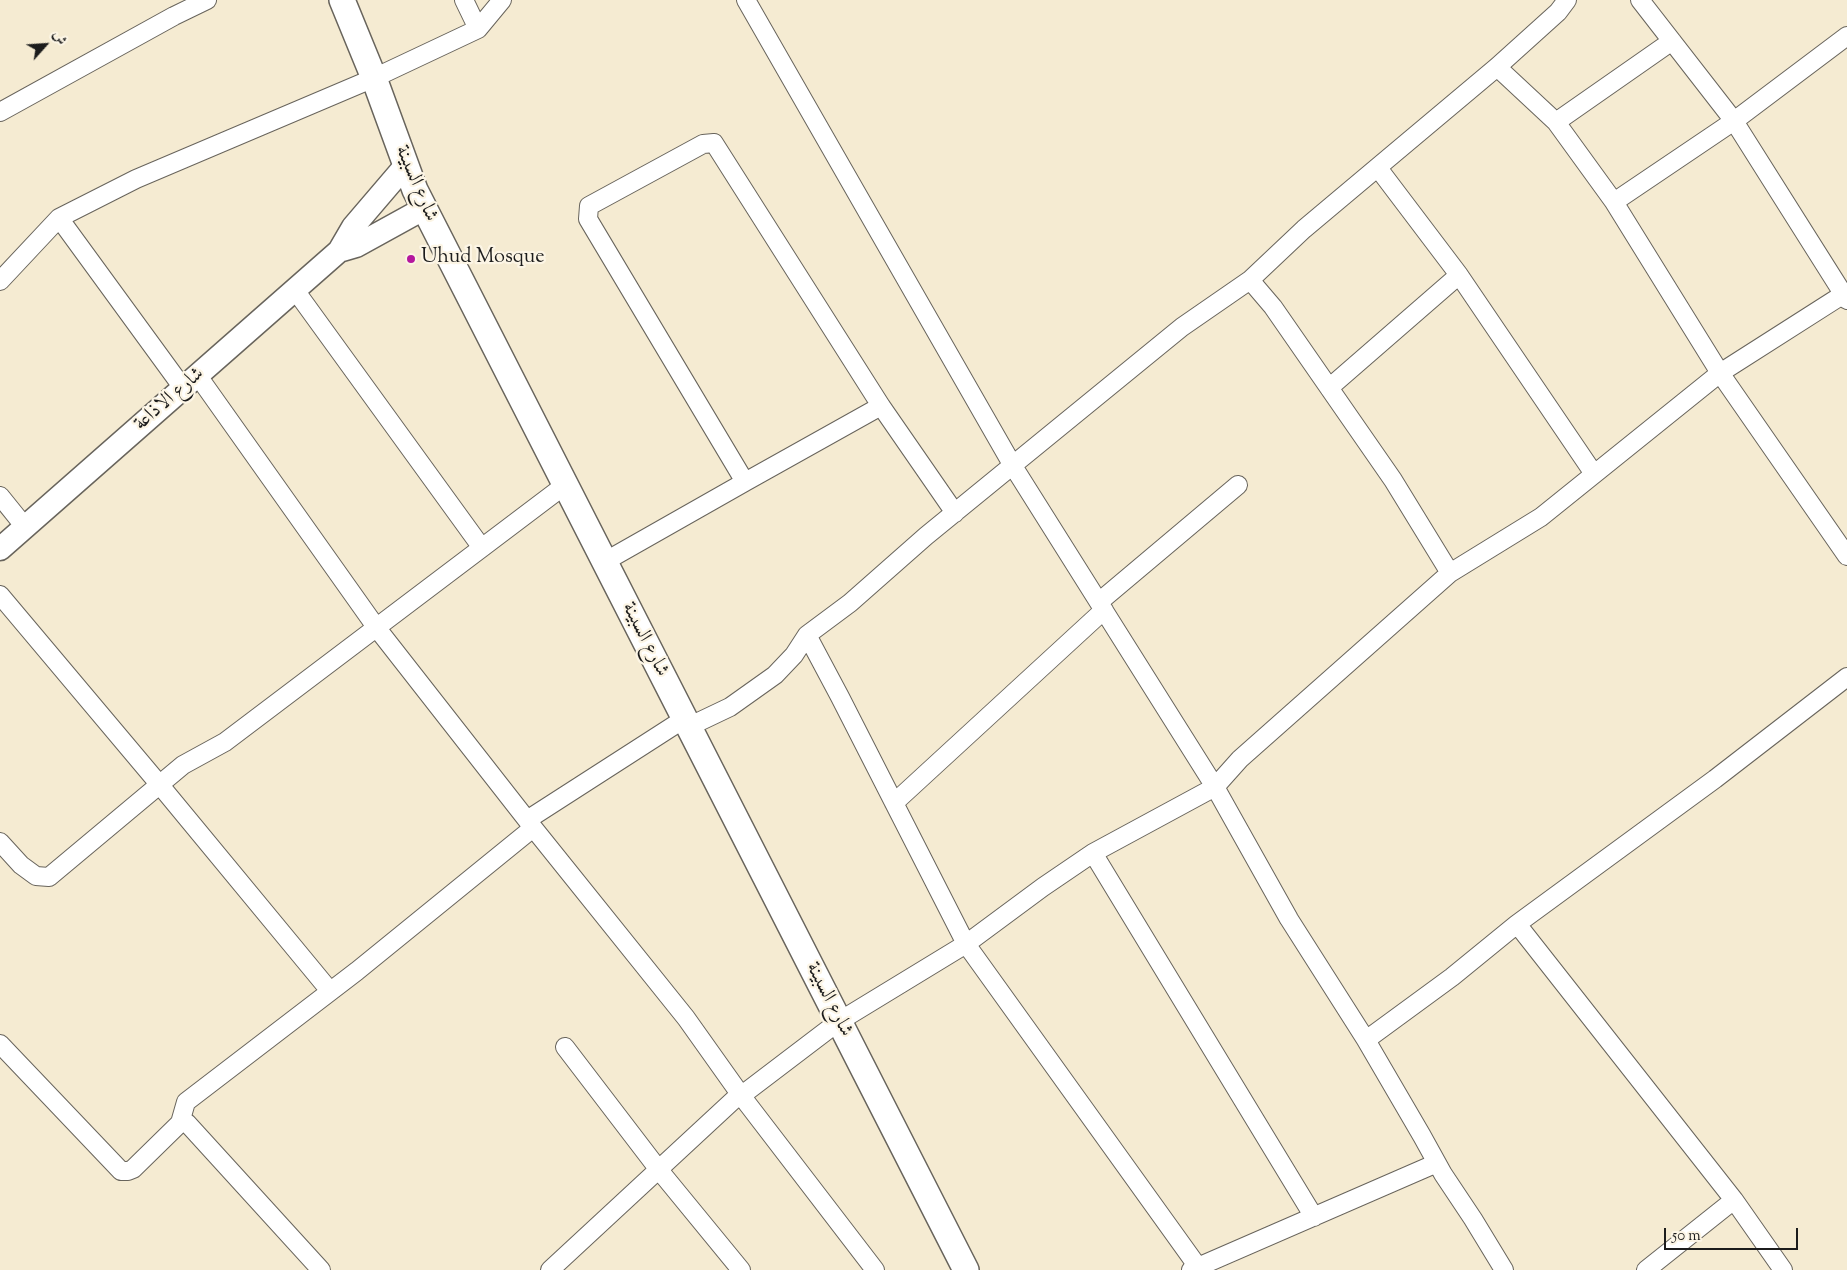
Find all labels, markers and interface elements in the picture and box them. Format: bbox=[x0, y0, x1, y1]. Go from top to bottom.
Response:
north arrow bbox=[20, 20, 70, 70]
text: ش bbox=[46, 28, 71, 49]
street label: شارع السبينة bbox=[388, 142, 442, 226]
place label: Uhud Mosque bbox=[421, 247, 545, 271]
marker: Uhud Mosque bbox=[405, 253, 417, 265]
street label: شارع الاذاعة bbox=[130, 363, 210, 437]
street label: شارع السبينة bbox=[615, 599, 673, 681]
street label: شارع السبينة bbox=[799, 959, 857, 1041]
scale bar bbox=[1667, 1218, 1801, 1250]
text: 50 m bbox=[1672, 1226, 1701, 1247]

